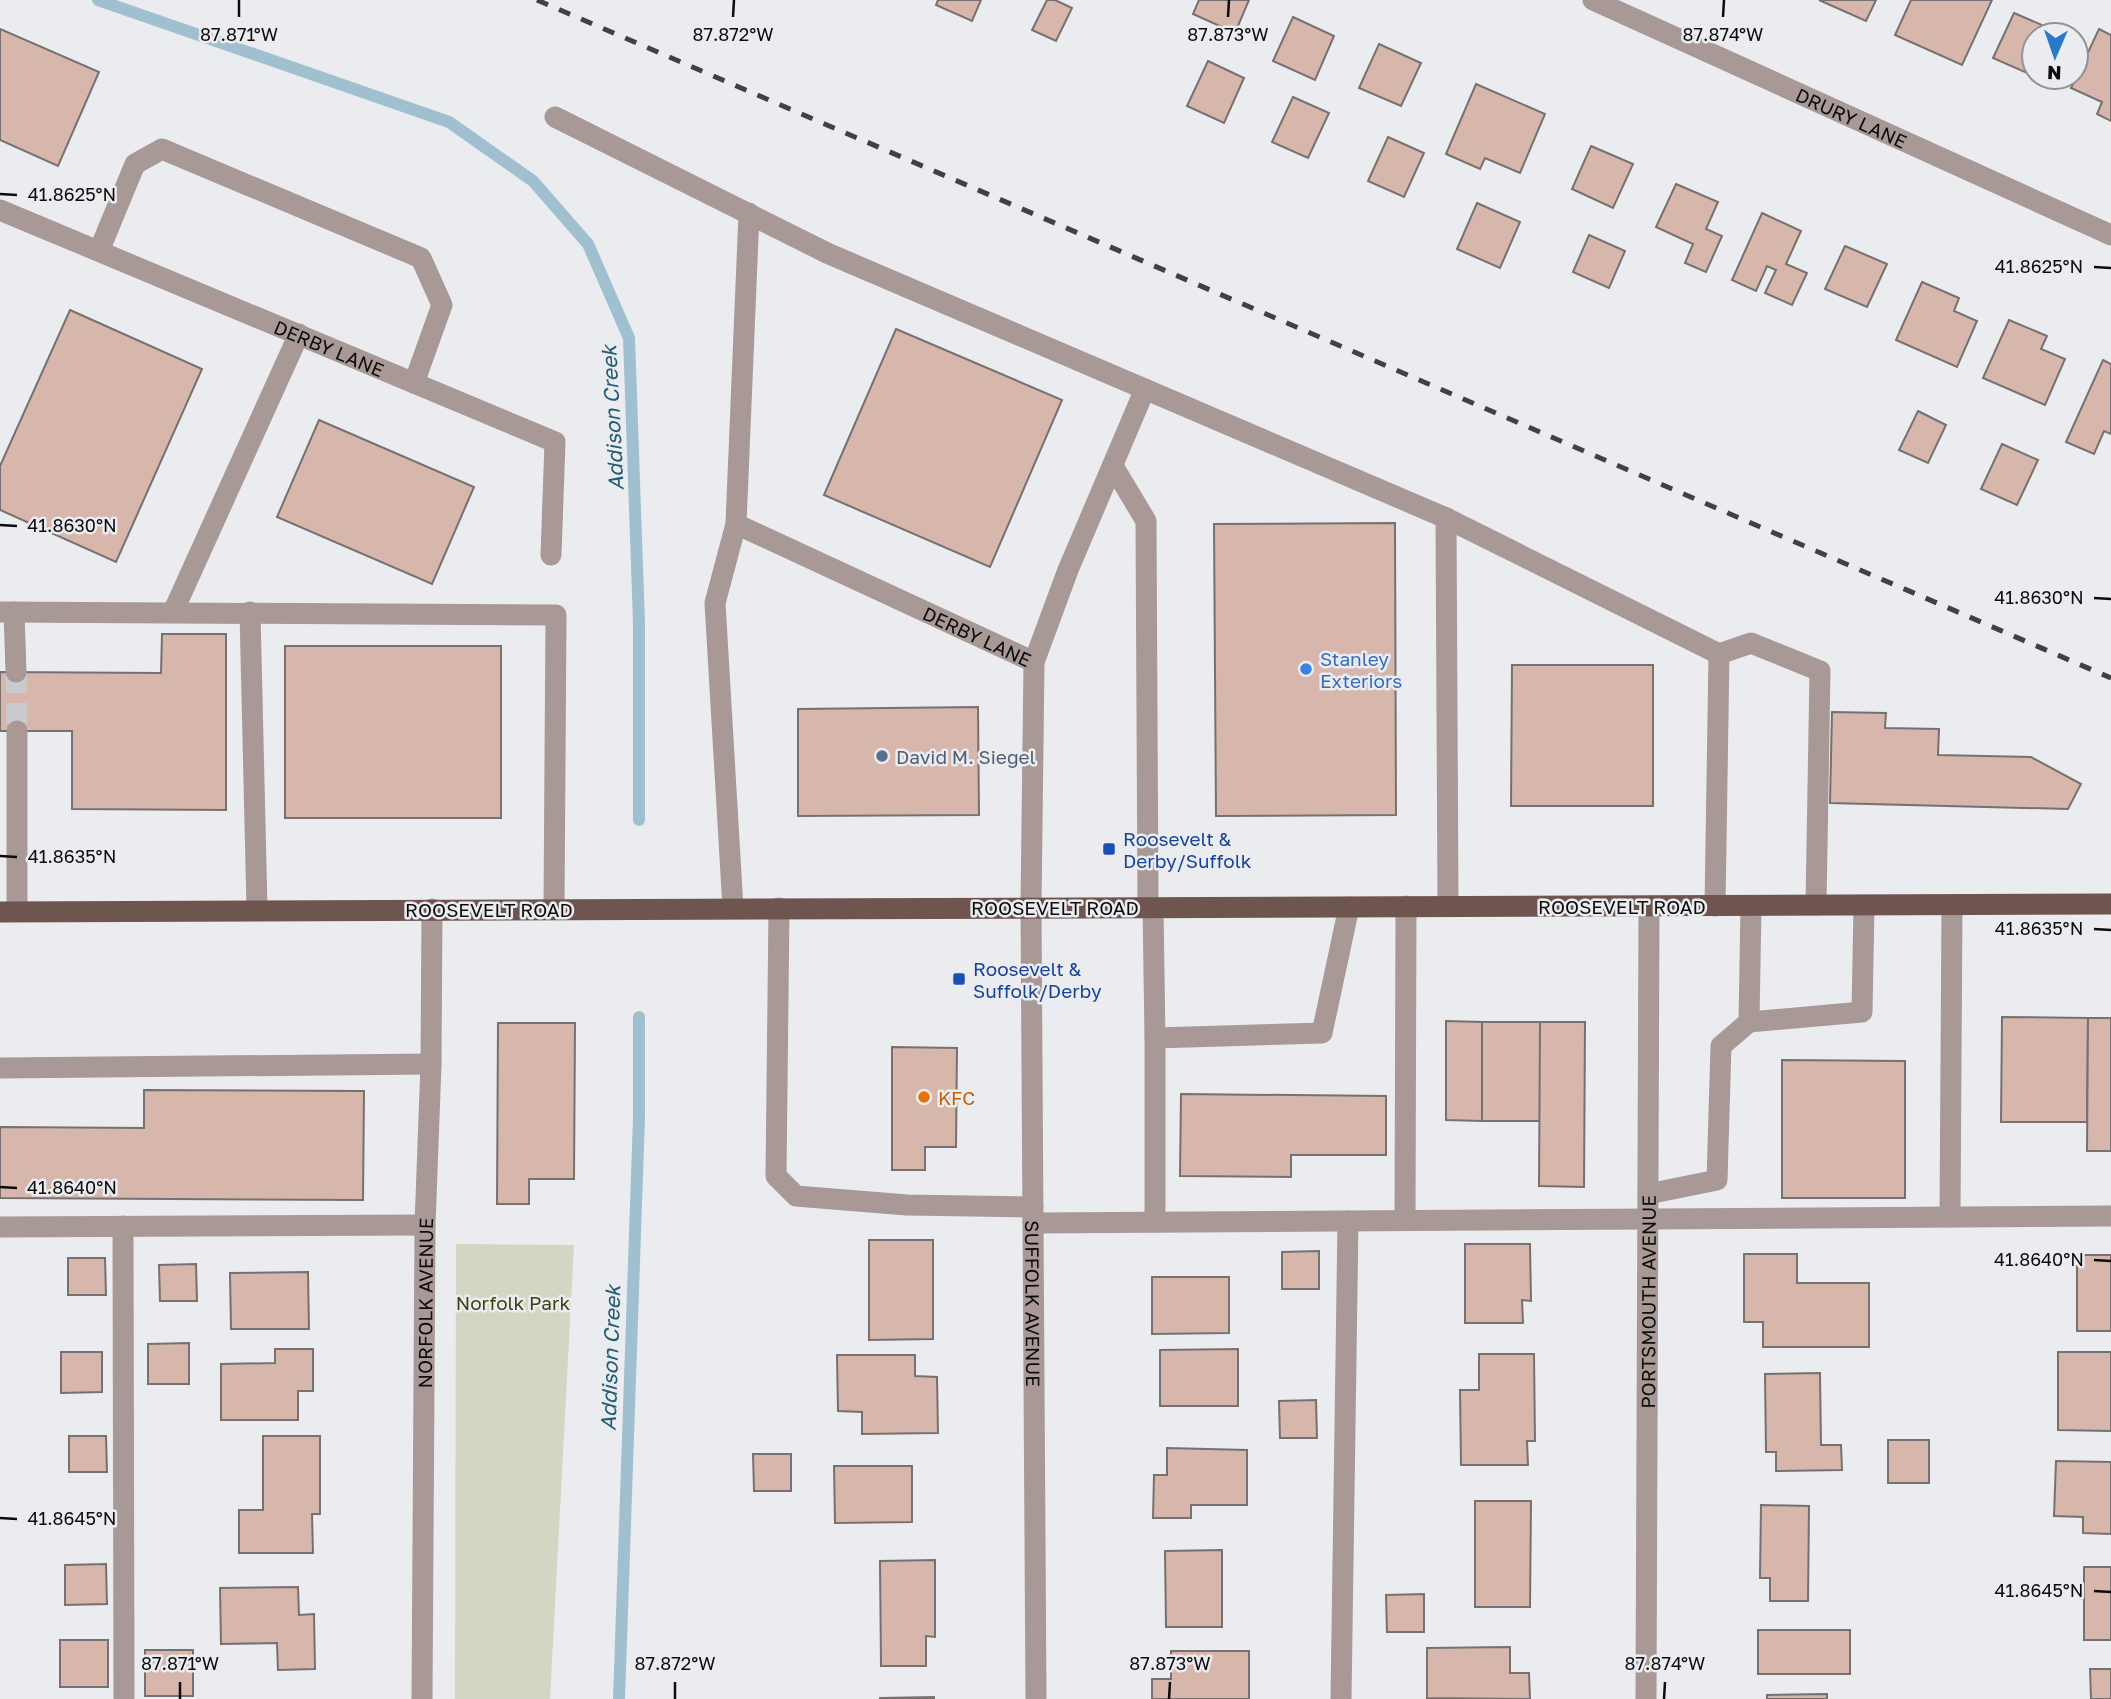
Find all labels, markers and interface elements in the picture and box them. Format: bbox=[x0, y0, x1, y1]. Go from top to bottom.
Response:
north arrow bbox=[2020, 21, 2090, 91]
text: 87.871°W bbox=[200, 23, 278, 45]
text: 87.872°W bbox=[692, 23, 774, 45]
text: 87.873°W bbox=[1187, 23, 1269, 45]
text: 87.874°W bbox=[1683, 23, 1763, 45]
text: N bbox=[2047, 62, 2062, 85]
street label: DRURY LANE bbox=[1793, 82, 1911, 152]
text: 41.8625°N bbox=[28, 183, 116, 205]
text: 41.8625°N bbox=[1995, 255, 2083, 277]
street label: DERBY LANE bbox=[271, 315, 388, 381]
water label: Addison Creek bbox=[595, 342, 629, 491]
text: 41.8630°N bbox=[27, 514, 117, 536]
text: 41.8630°N bbox=[1994, 586, 2084, 608]
street label: DERBY LANE bbox=[919, 601, 1035, 671]
place label: Stanley Exteriors bbox=[1320, 647, 1402, 692]
marker: Stanley Exteriors bbox=[1298, 661, 1314, 677]
place label: David M. Siegel bbox=[896, 745, 1036, 768]
marker: David M. Siegel bbox=[874, 748, 890, 764]
place label: Roosevelt & Derby/Suffolk bbox=[1123, 827, 1252, 872]
marker: Roosevelt & Derby/Suffolk bbox=[1101, 841, 1117, 857]
text: 41.8635°N bbox=[28, 845, 116, 867]
street label: ROOSEVELT ROAD bbox=[1538, 895, 1706, 918]
street label: ROOSEVELT ROAD bbox=[971, 896, 1139, 919]
street label: ROOSEVELT ROAD bbox=[405, 898, 573, 921]
text: 41.8635°N bbox=[1995, 917, 2083, 939]
place label: Roosevelt & Suffolk/Derby bbox=[973, 957, 1102, 1002]
marker: Roosevelt & Suffolk/Derby bbox=[951, 971, 967, 987]
place label: KFC bbox=[938, 1086, 975, 1109]
marker: KFC bbox=[916, 1089, 932, 1105]
text: 41.8640°N bbox=[27, 1176, 117, 1198]
street label: PORTSMOUTH AVENUE bbox=[1636, 1195, 1659, 1409]
street label: NORFOLK AVENUE bbox=[412, 1217, 437, 1388]
street label: SUFFOLK AVENUE bbox=[1021, 1220, 1046, 1387]
text: 41.8640°N bbox=[1994, 1248, 2084, 1270]
water label: Addison Creek bbox=[594, 1283, 626, 1431]
park label: Norfolk Park bbox=[456, 1291, 570, 1314]
text: 41.8645°N bbox=[27, 1507, 117, 1529]
text: 41.8645°N bbox=[1994, 1579, 2084, 1601]
text: 87.871°W bbox=[141, 1652, 219, 1674]
text: 87.872°W bbox=[634, 1652, 716, 1674]
text: 87.873°W bbox=[1129, 1652, 1211, 1674]
text: 87.874°W bbox=[1625, 1652, 1705, 1674]

